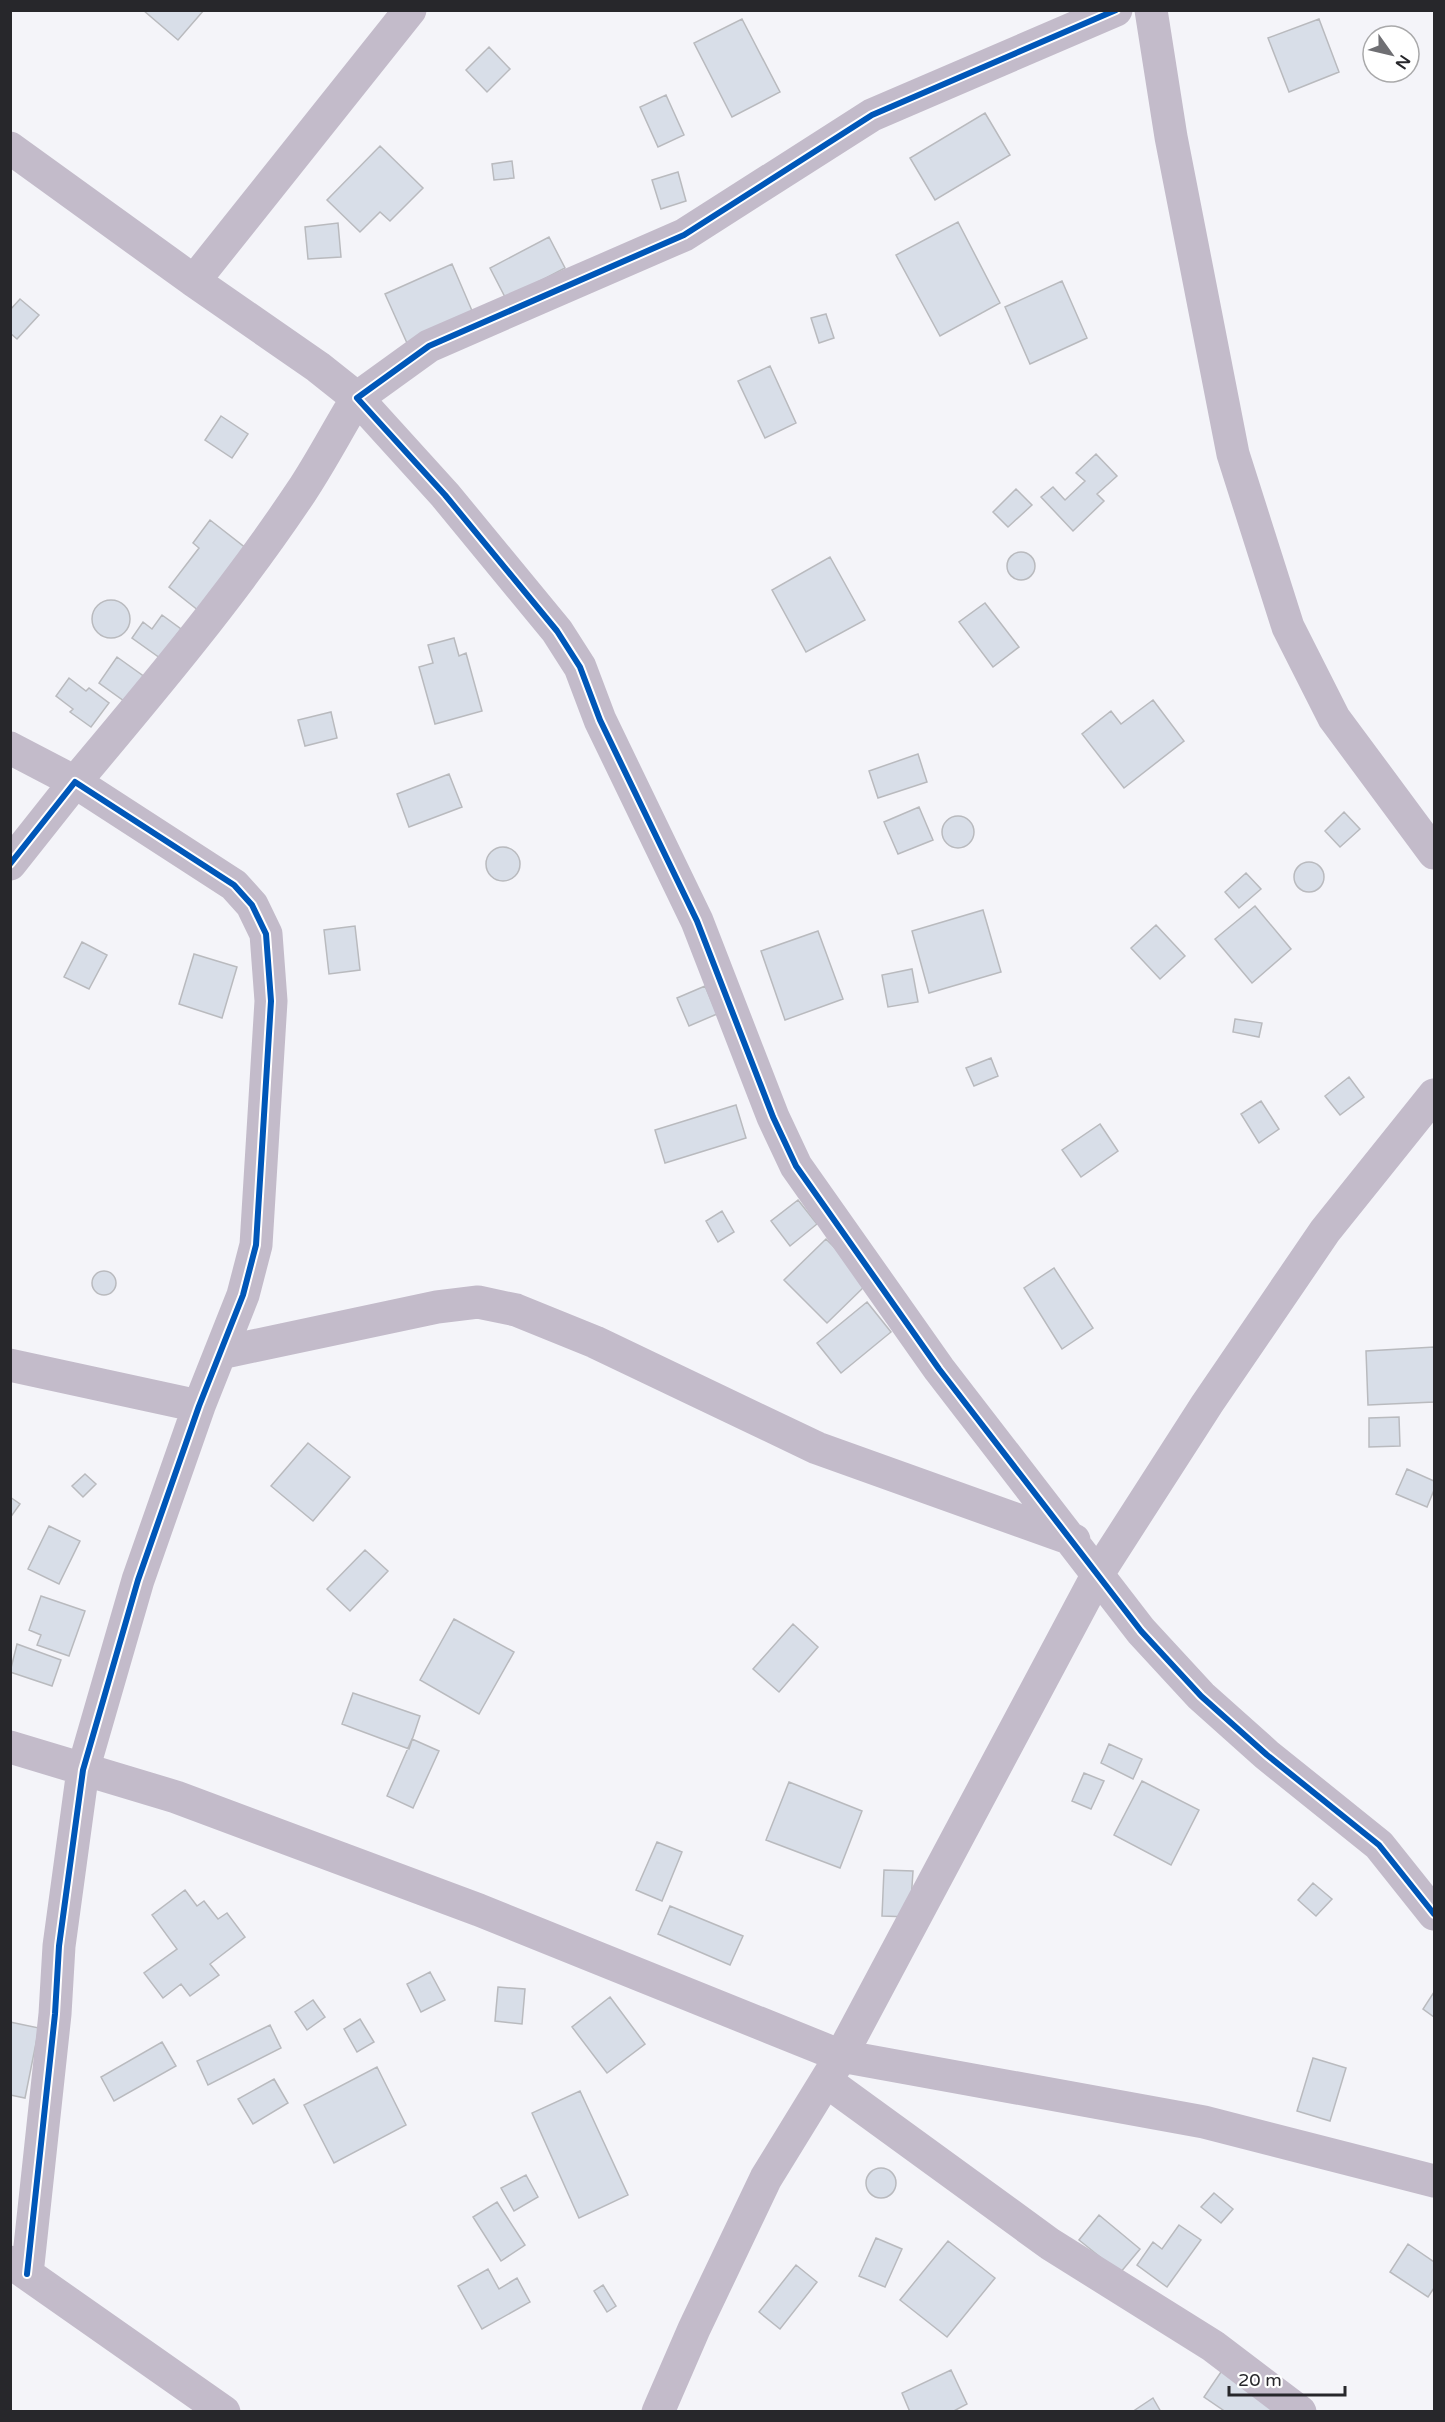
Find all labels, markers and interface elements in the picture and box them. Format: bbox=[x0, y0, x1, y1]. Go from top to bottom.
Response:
north arrow bbox=[1361, 24, 1421, 84]
text: N bbox=[1391, 51, 1414, 73]
scale bar bbox=[1229, 2359, 1344, 2397]
text: 20 m bbox=[1238, 2369, 1282, 2391]

